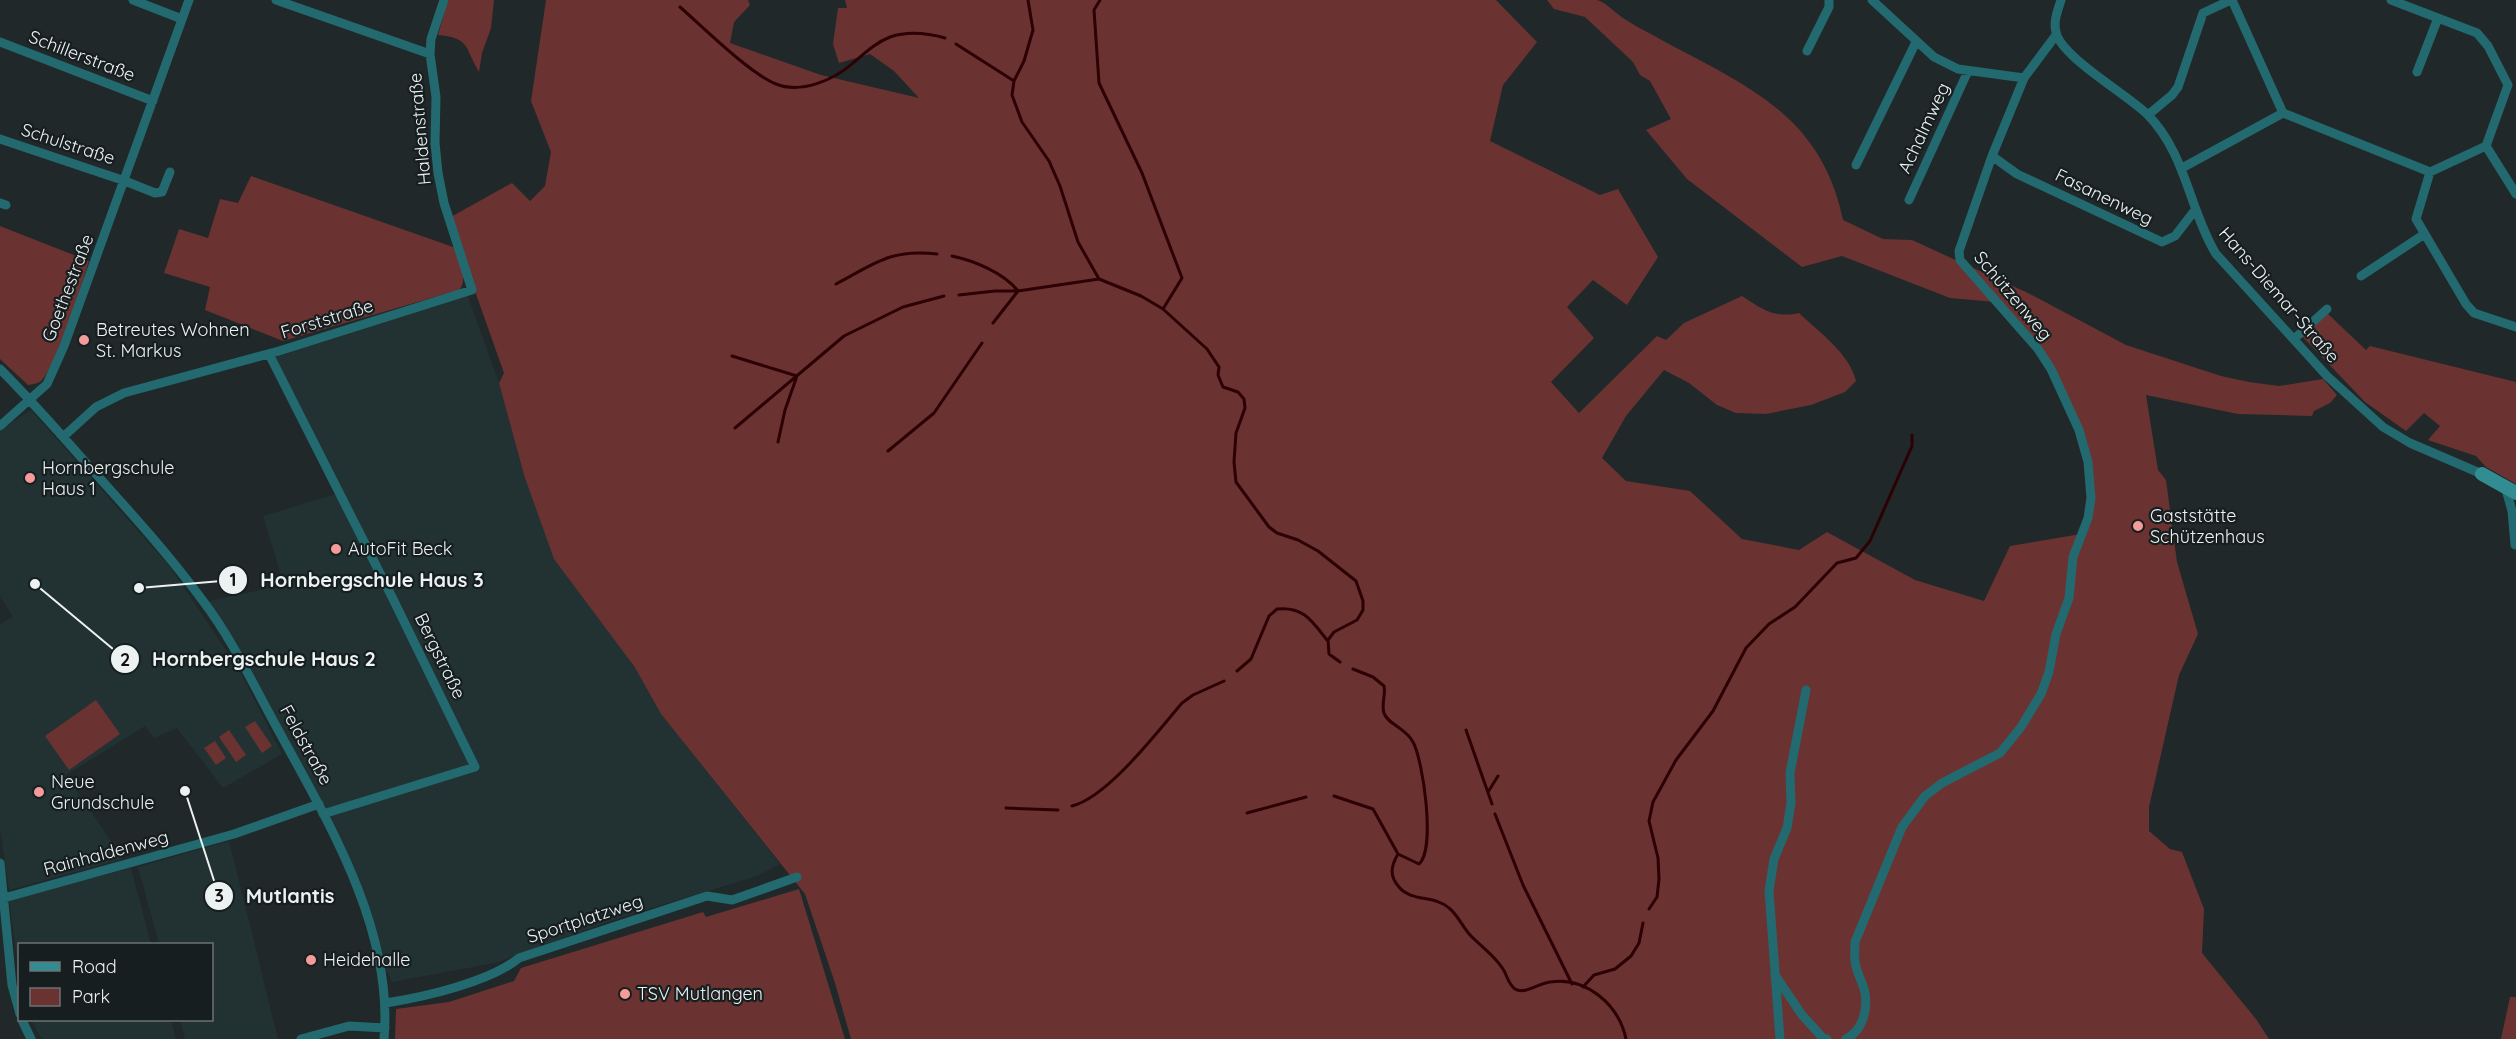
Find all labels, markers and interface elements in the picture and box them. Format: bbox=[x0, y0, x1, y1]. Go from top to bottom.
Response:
street label: Schillerstraße bbox=[26, 25, 139, 86]
street label: Haldenstraße bbox=[403, 72, 436, 186]
street label: Achalmweg bbox=[1893, 79, 1955, 177]
street label: Schulstraße bbox=[18, 118, 118, 169]
street label: Fasanenweg bbox=[2052, 163, 2157, 230]
street label: Hans-Diemar-Straße bbox=[2214, 222, 2345, 367]
street label: Goethestraße bbox=[36, 231, 99, 345]
street label: Schützenweg bbox=[1969, 246, 2058, 345]
street label: Forststraße bbox=[278, 294, 376, 344]
place label: Betreutes Wohnen St. Markus bbox=[96, 318, 250, 362]
marker: Betreutes Wohnen St. Markus bbox=[77, 333, 91, 347]
place label: Hornbergschule Haus 1 bbox=[42, 456, 174, 500]
marker: Hornbergschule Haus 1 bbox=[23, 471, 37, 485]
place label: Gaststätte Schützenhaus bbox=[2150, 504, 2265, 548]
marker: Gaststätte Schützenhaus bbox=[2131, 519, 2145, 533]
place label: AutoFit Beck bbox=[348, 537, 452, 560]
marker: AutoFit Beck bbox=[329, 542, 343, 556]
callout: Hornbergschule Haus 3 bbox=[218, 561, 495, 599]
text: Hornbergschule Haus 3 bbox=[260, 567, 484, 592]
text: 1 bbox=[229, 568, 237, 591]
street label: Bergstraße bbox=[410, 609, 471, 703]
callout: Hornbergschule Haus 2 bbox=[110, 640, 388, 678]
text: Hornbergschule Haus 2 bbox=[152, 646, 376, 671]
text: 2 bbox=[120, 648, 130, 671]
street label: Feldstraße bbox=[275, 701, 338, 789]
place label: Neue Grundschule bbox=[51, 770, 154, 814]
marker: Neue Grundschule bbox=[32, 785, 46, 799]
street label: Rainhaldenweg bbox=[41, 825, 171, 880]
callout: Mutlantis bbox=[204, 877, 347, 915]
text: Mutlantis bbox=[246, 883, 334, 908]
text: 3 bbox=[214, 884, 224, 907]
street label: Sportplatzweg bbox=[524, 889, 646, 948]
legend bbox=[18, 943, 213, 1021]
place label: Heidehalle bbox=[323, 948, 410, 971]
marker: Heidehalle bbox=[304, 953, 318, 967]
text: Road bbox=[72, 955, 117, 978]
place label: TSV Mutlangen bbox=[637, 982, 763, 1005]
text: Park bbox=[72, 985, 110, 1008]
marker: TSV Mutlangen bbox=[618, 987, 632, 1001]

